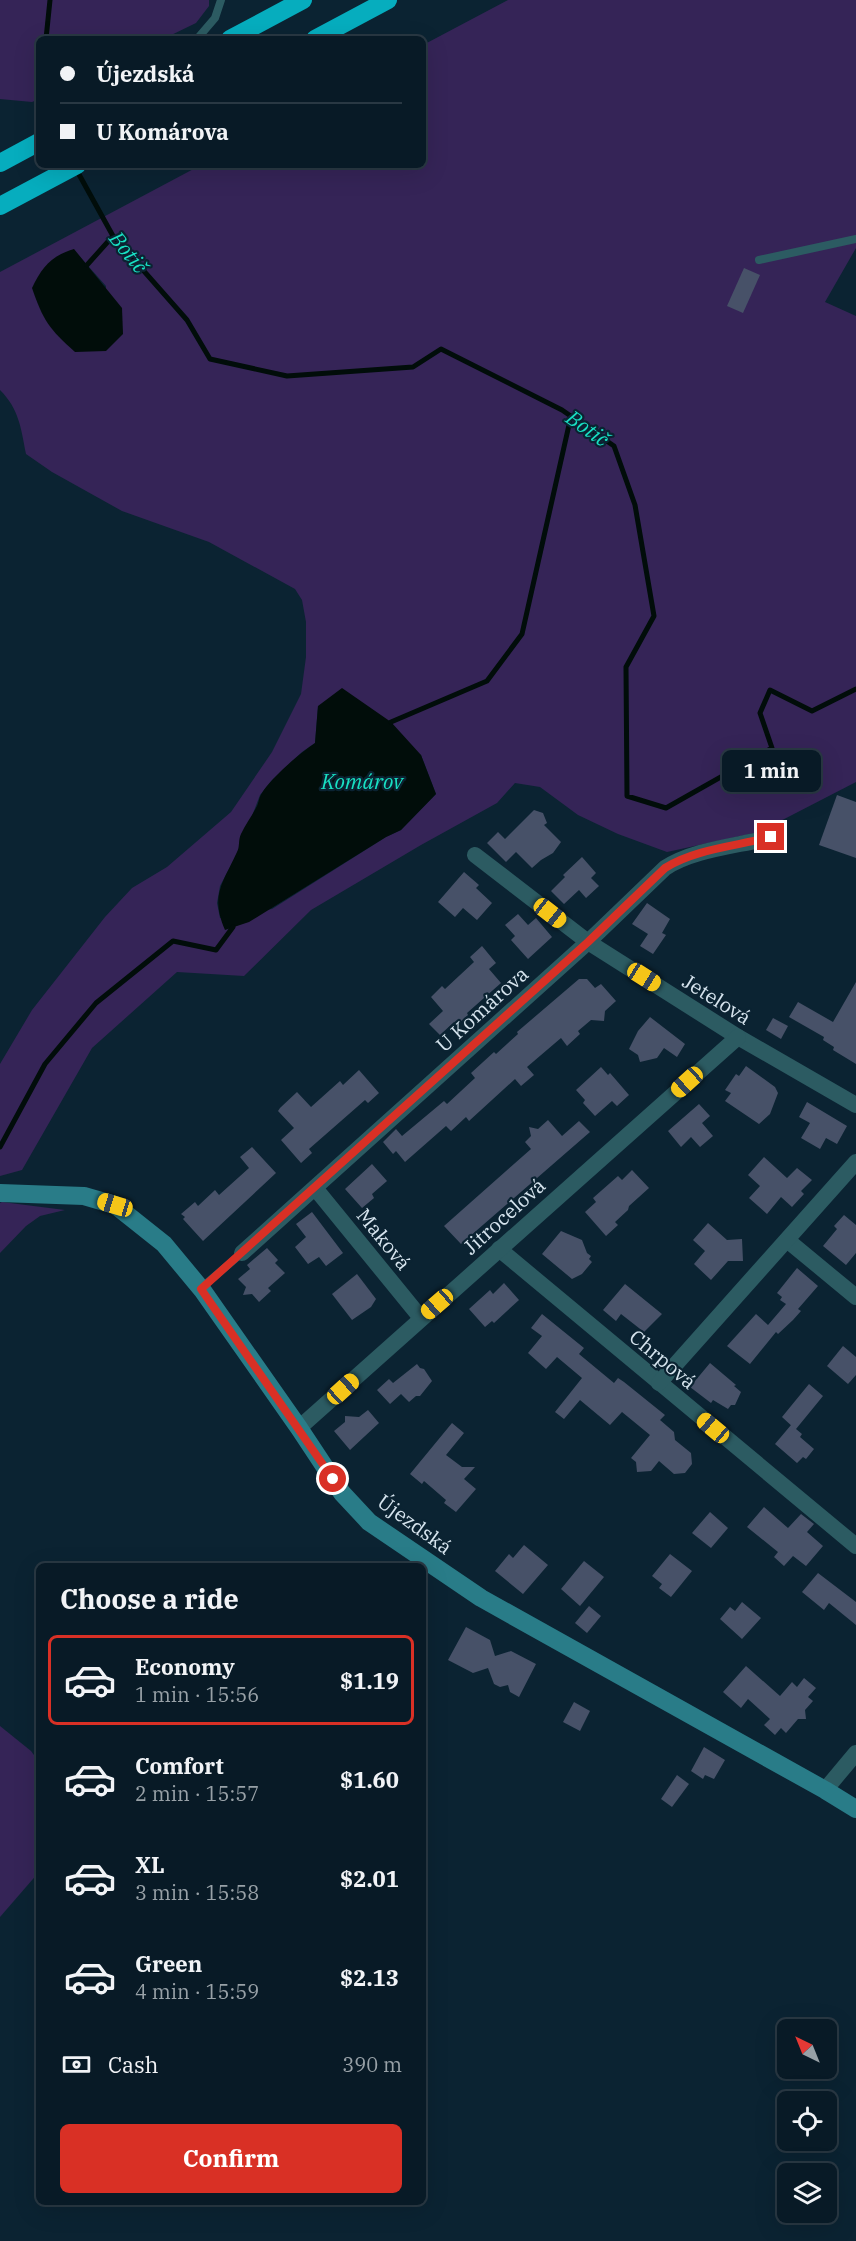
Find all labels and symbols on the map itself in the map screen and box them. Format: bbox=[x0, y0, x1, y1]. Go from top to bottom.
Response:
water label: Botič bbox=[103, 224, 156, 280]
water label: Botič bbox=[560, 403, 617, 454]
callout: 1 min bbox=[722, 750, 820, 792]
water label: Komárov bbox=[320, 767, 405, 795]
route end bbox=[757, 823, 784, 850]
car bbox=[530, 895, 570, 931]
street label: U Komárova bbox=[430, 960, 534, 1058]
car bbox=[624, 960, 664, 994]
street label: Jetelová bbox=[678, 967, 756, 1031]
car bbox=[668, 1063, 706, 1101]
street label: Jitrocelová bbox=[457, 1172, 551, 1260]
car bbox=[95, 1191, 135, 1219]
street label: Maková bbox=[351, 1202, 417, 1276]
car bbox=[418, 1285, 456, 1323]
street label: Chrpová bbox=[624, 1323, 702, 1395]
car bbox=[324, 1370, 362, 1408]
car bbox=[693, 1410, 733, 1446]
route start bbox=[319, 1465, 346, 1492]
street label: Újezdská bbox=[372, 1488, 458, 1560]
north arrow bbox=[777, 2019, 837, 2079]

